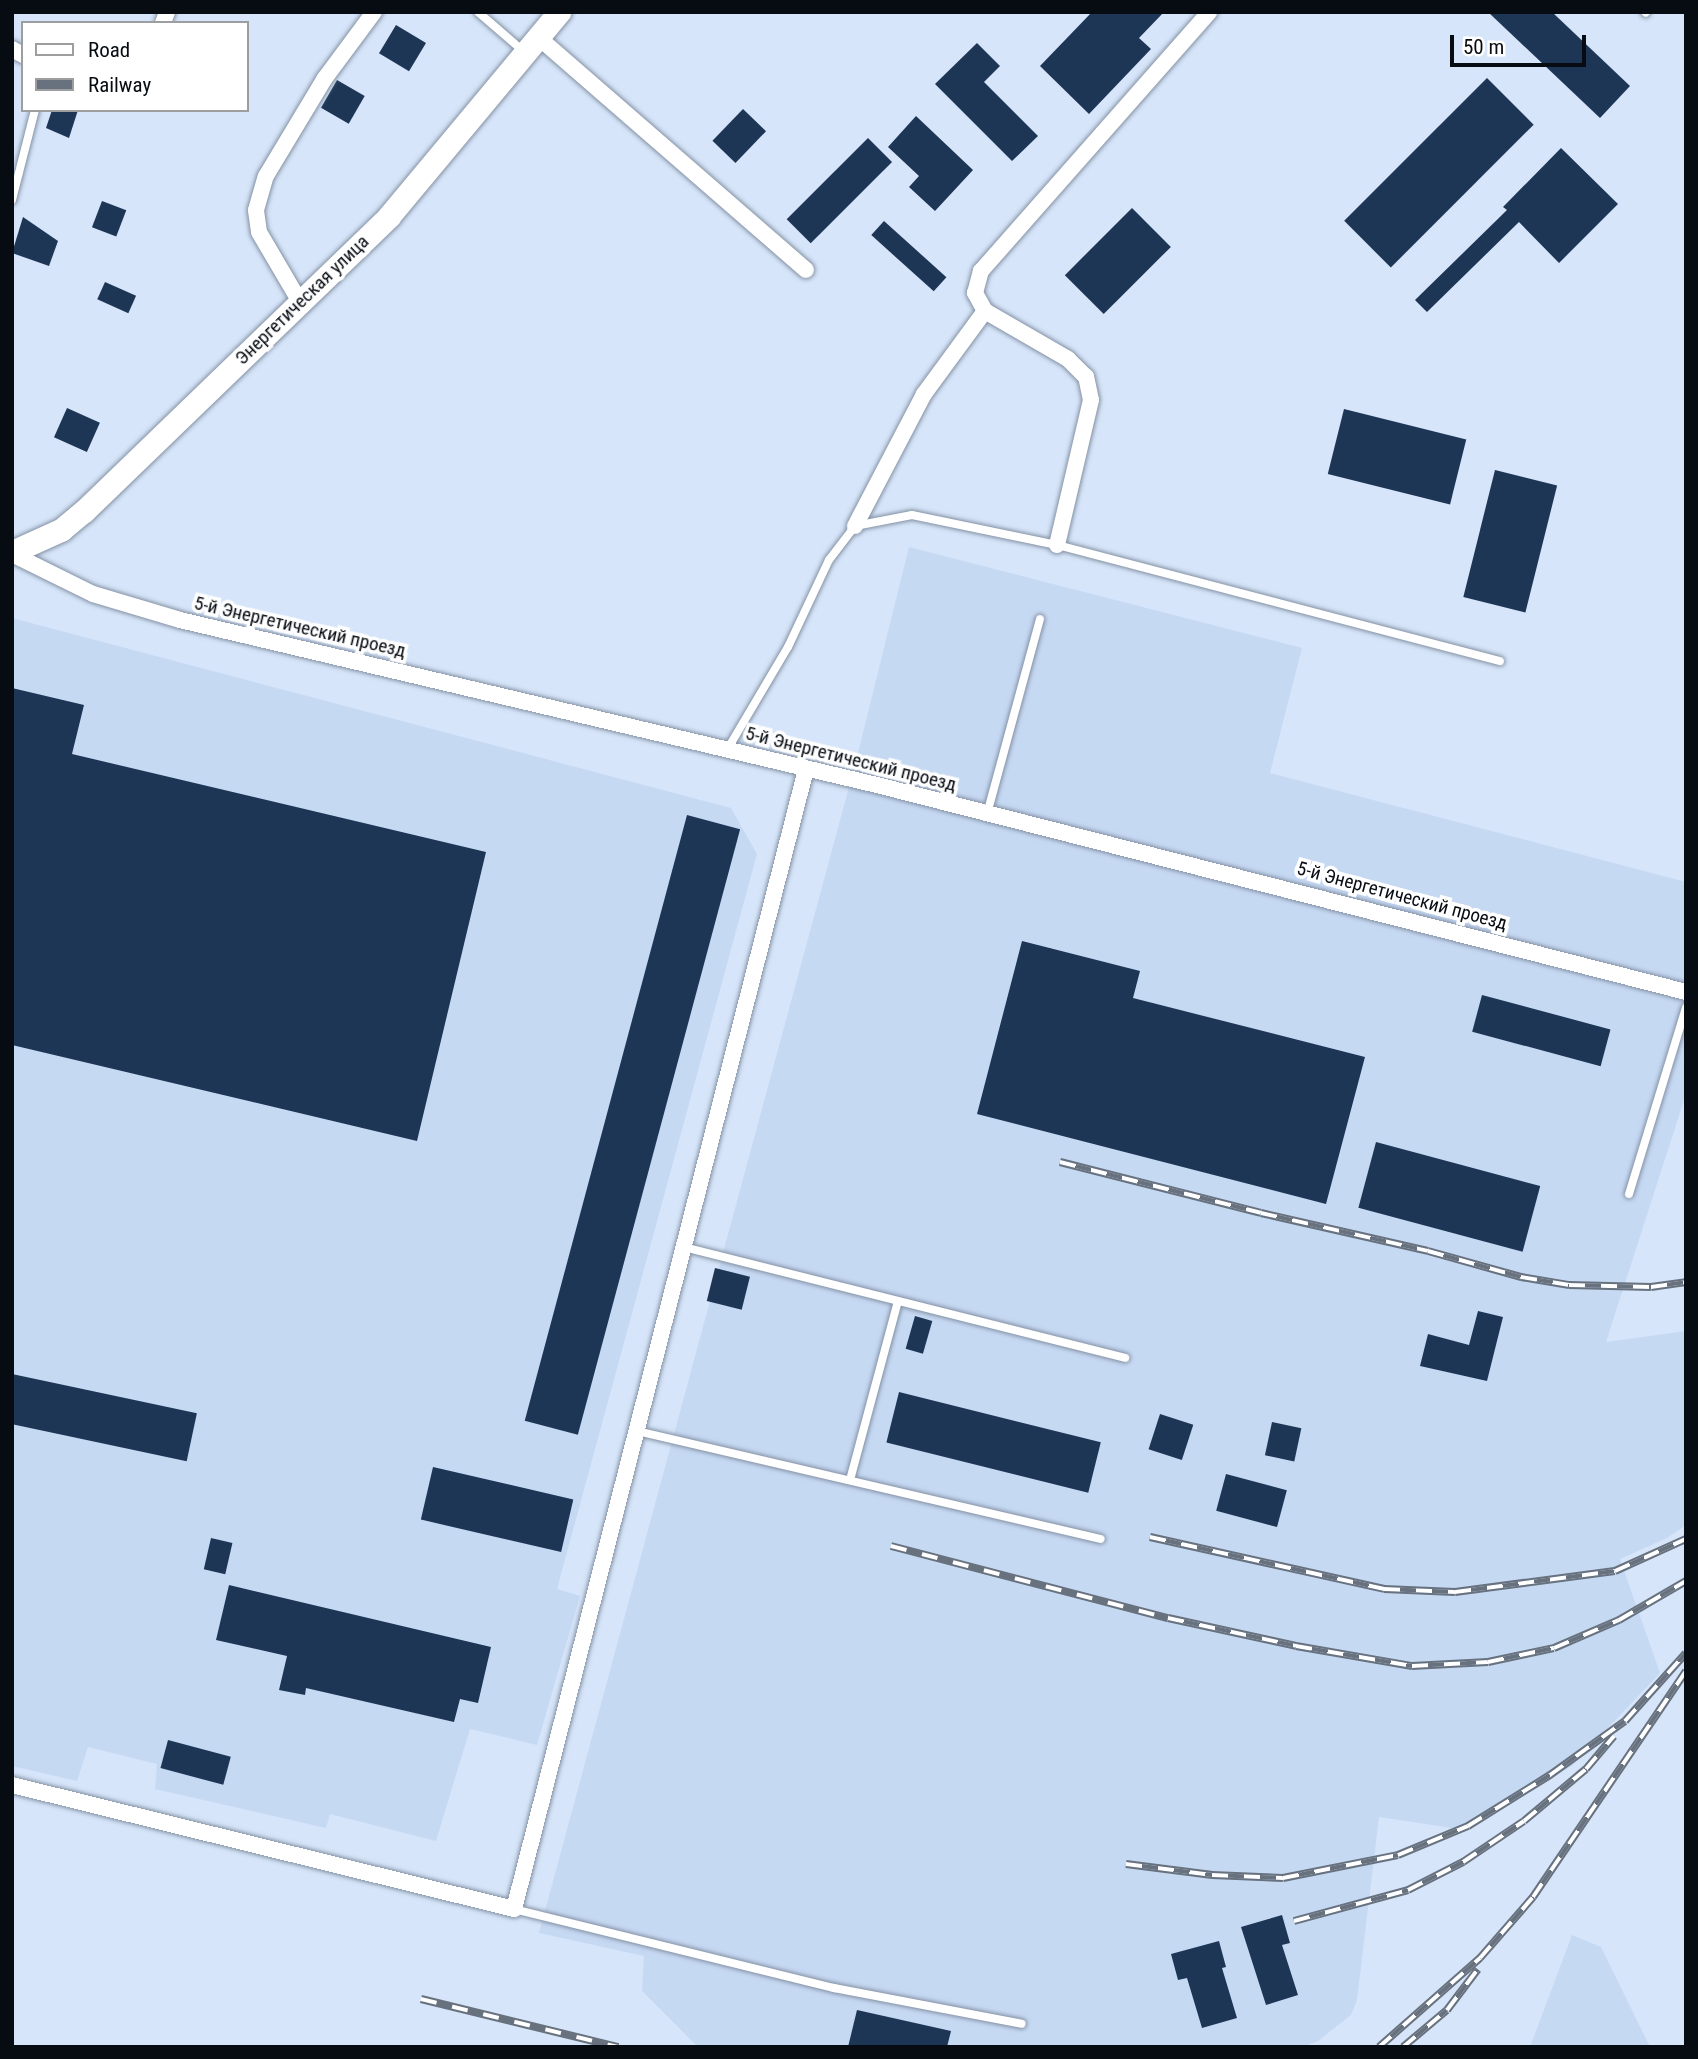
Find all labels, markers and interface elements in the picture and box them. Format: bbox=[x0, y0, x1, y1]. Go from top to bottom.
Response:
legend bbox=[21, 21, 248, 112]
scale bar bbox=[1453, 21, 1590, 65]
text: 50 m bbox=[1463, 35, 1504, 59]
text: Road bbox=[88, 38, 130, 62]
text: Railway bbox=[88, 73, 151, 97]
street label: Энергетическая улица bbox=[230, 230, 374, 370]
street label: 5-й Энергетический проезд bbox=[192, 592, 408, 662]
street label: 5-й Энергетический проезд bbox=[743, 722, 959, 796]
street label: 5-й Энергетический проезд bbox=[1294, 857, 1510, 935]

